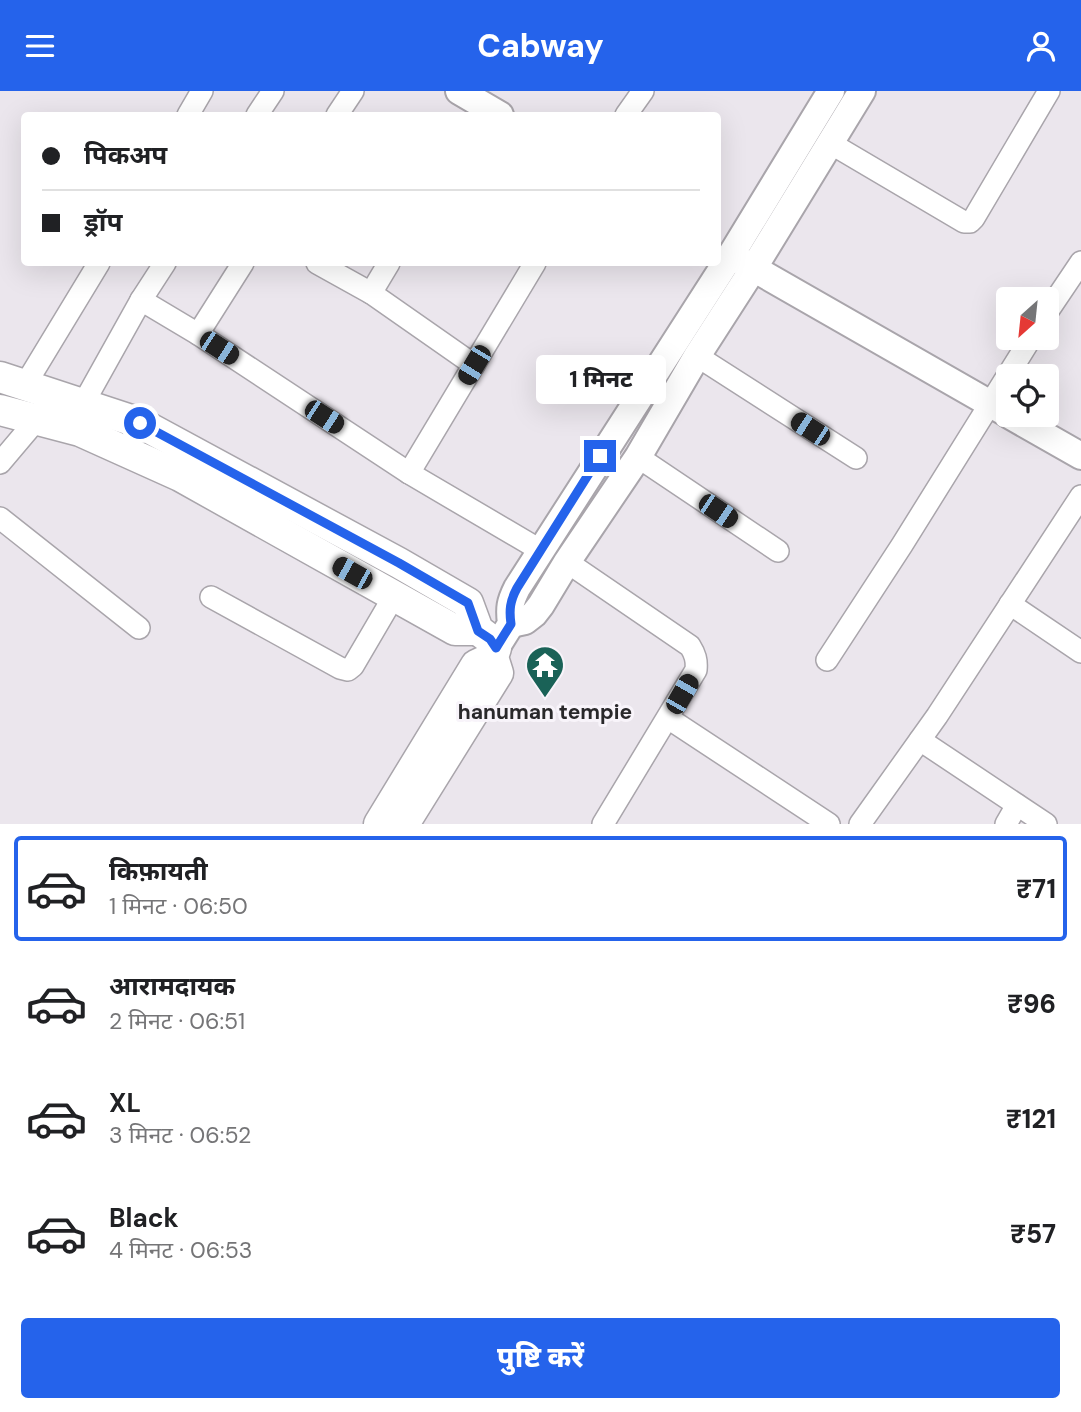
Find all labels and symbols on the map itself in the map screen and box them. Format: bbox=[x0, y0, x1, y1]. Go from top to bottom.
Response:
north arrow bbox=[996, 287, 1059, 350]
car bbox=[196, 328, 243, 368]
car bbox=[455, 342, 494, 388]
callout: 1 मिनट bbox=[535, 355, 665, 403]
car bbox=[301, 397, 348, 437]
route start bbox=[124, 407, 156, 439]
car bbox=[787, 409, 834, 449]
route end bbox=[584, 440, 616, 472]
car bbox=[695, 491, 742, 531]
car bbox=[329, 554, 376, 592]
temple icon: hanuman tempie bbox=[524, 644, 566, 699]
car bbox=[663, 671, 702, 717]
place label: hanuman tempie bbox=[458, 698, 632, 726]

